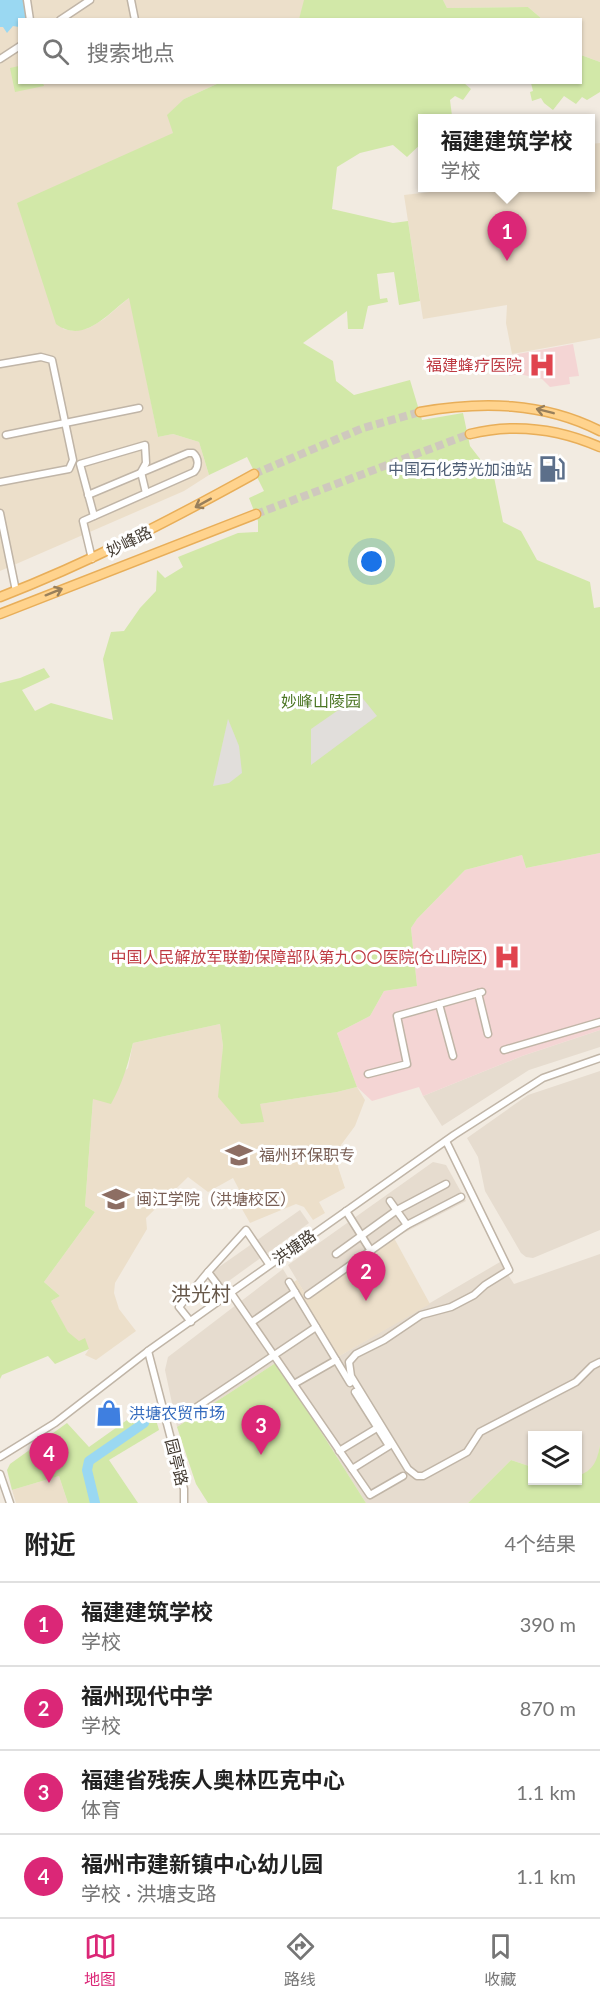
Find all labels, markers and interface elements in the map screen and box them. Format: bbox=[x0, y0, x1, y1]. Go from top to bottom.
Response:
search box bbox=[18, 18, 582, 84]
icon: search bbox=[39, 35, 72, 68]
text: 搜索地点 bbox=[87, 39, 175, 66]
popup bbox=[418, 114, 595, 192]
text: 福建建筑学校 bbox=[440, 127, 573, 154]
text: 学校 bbox=[440, 158, 480, 182]
pin: 1 bbox=[488, 212, 526, 261]
hospital icon: 福建蜂疗医院 bbox=[527, 350, 557, 380]
place label: 福建蜂疗医院 bbox=[426, 355, 522, 374]
one-way arrow bbox=[536, 405, 555, 417]
fuel station icon: 中国石化劳光加油站 bbox=[537, 454, 567, 484]
place label: 中国石化劳光加油站 bbox=[388, 459, 532, 478]
one-way arrow bbox=[195, 497, 212, 509]
street label: 妙峰路 bbox=[103, 521, 155, 560]
your location bbox=[357, 547, 386, 576]
one-way arrow bbox=[45, 586, 63, 597]
park label: 妙峰山陵园 bbox=[281, 691, 361, 710]
hospital icon: 中国人民解放军联勤保障部队第九〇〇医院(仓山院区) bbox=[492, 942, 522, 972]
place label: 中国人民解放军联勤保障部队第九〇〇医院(仓山院区) bbox=[110, 947, 487, 966]
school or university icon: 福州环保职专 bbox=[224, 1140, 254, 1170]
place label: 福州环保职专 bbox=[259, 1145, 355, 1164]
school or university icon: 闽江学院（洪塘校区） bbox=[101, 1184, 131, 1214]
place label: 闽江学院（洪塘校区） bbox=[136, 1189, 296, 1208]
street label: 洪塘路 bbox=[269, 1225, 319, 1268]
pin: 2 bbox=[346, 1252, 386, 1301]
district label: 洪光村 bbox=[171, 1281, 231, 1305]
shop icon: 洪塘农贸市场 bbox=[94, 1398, 124, 1428]
place label: 洪塘农贸市场 bbox=[129, 1403, 225, 1422]
pin: 3 bbox=[242, 1406, 280, 1455]
map controls bbox=[528, 1431, 582, 1485]
button: layers bbox=[528, 1431, 582, 1485]
pin: 4 bbox=[29, 1434, 68, 1483]
street label: 园亭路 bbox=[162, 1436, 193, 1487]
text: 附近 bbox=[24, 1528, 76, 1560]
text: 4个结果 bbox=[504, 1531, 576, 1555]
text: 福建建筑学校 bbox=[81, 1598, 213, 1625]
text: 1 bbox=[38, 1612, 49, 1636]
text: 390 m bbox=[520, 1612, 576, 1636]
text: 学校 bbox=[81, 1629, 121, 1653]
text: 福州现代中学 bbox=[81, 1682, 213, 1709]
text: 2 bbox=[38, 1696, 49, 1720]
text: 870 m bbox=[520, 1696, 576, 1720]
text: 学校 bbox=[81, 1713, 121, 1737]
text: 福建省残疾人奥林匹克中心 bbox=[81, 1766, 345, 1793]
text: 3 bbox=[38, 1780, 49, 1804]
text: 1.1 km bbox=[516, 1780, 576, 1804]
text: 体育 bbox=[81, 1797, 121, 1821]
text: 福州市建新镇中心幼儿园 bbox=[81, 1850, 323, 1877]
text: 4 bbox=[38, 1864, 49, 1888]
text: 1.1 km bbox=[516, 1864, 576, 1888]
text: 学校 · 洪塘支路 bbox=[81, 1881, 216, 1905]
tab: 地图 bbox=[84, 1930, 117, 1990]
tab: 路线 bbox=[284, 1930, 317, 1990]
tab: 收藏 bbox=[484, 1930, 517, 1990]

